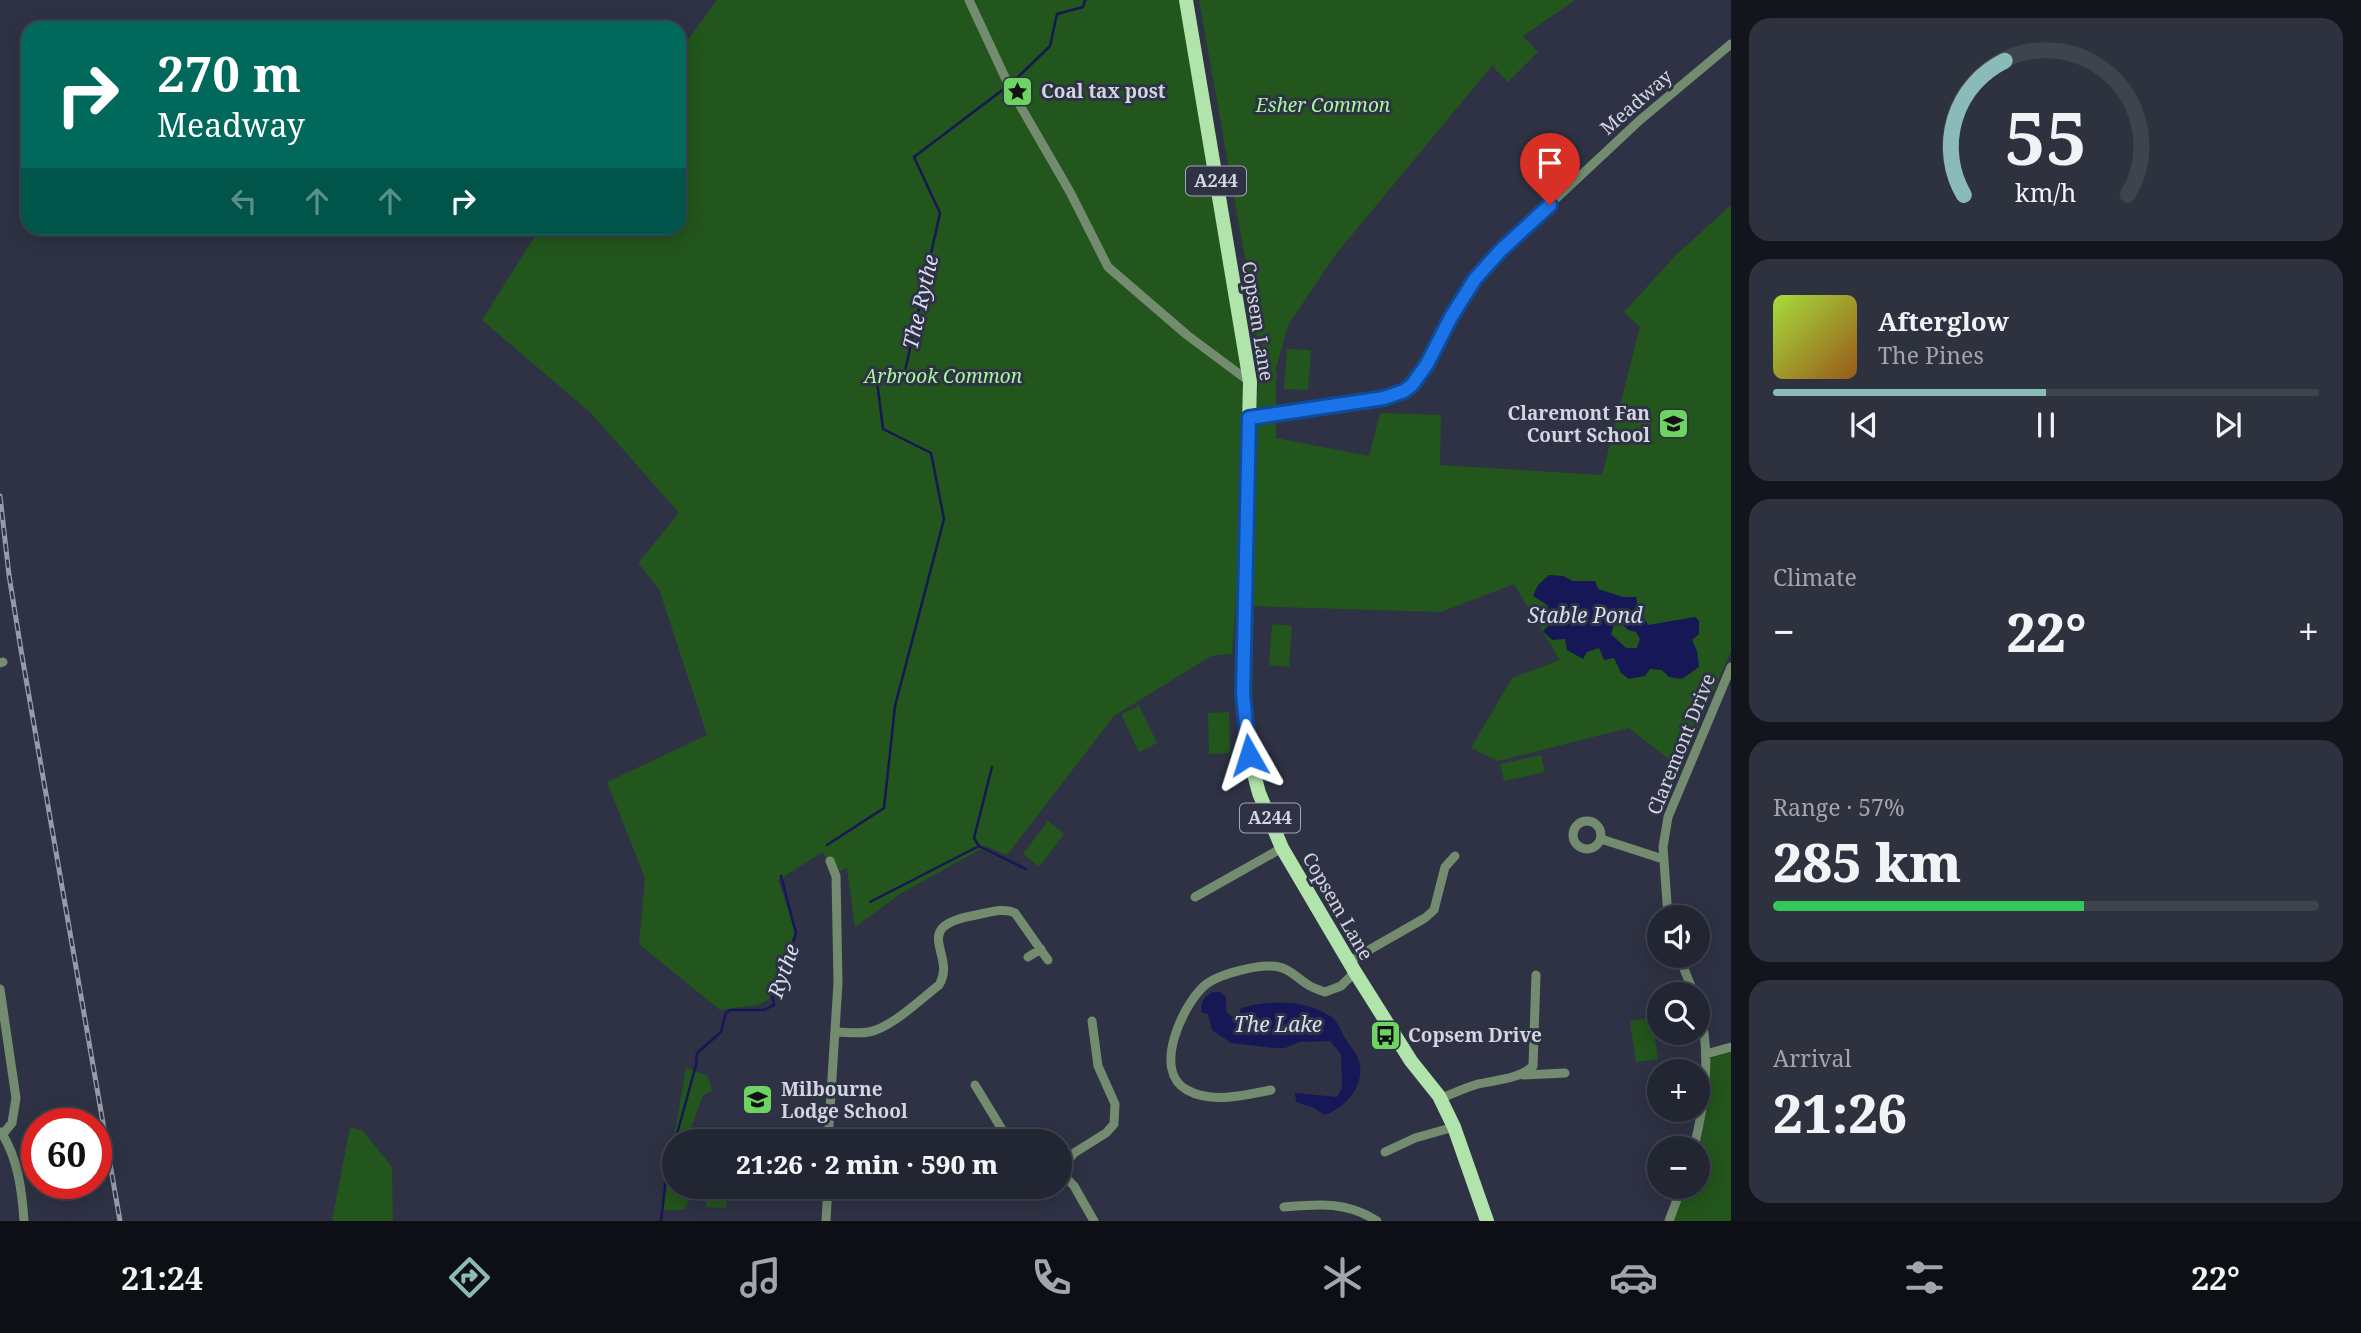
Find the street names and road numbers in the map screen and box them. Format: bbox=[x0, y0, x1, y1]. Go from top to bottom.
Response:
street label: Meadway bbox=[1594, 63, 1678, 141]
road number: A244 bbox=[1186, 166, 1246, 196]
street label: Copsem Lane bbox=[1236, 259, 1280, 383]
street label: Claremont Drive bbox=[1641, 670, 1721, 818]
road number: A244 bbox=[1240, 804, 1300, 832]
street label: Copsem Lane bbox=[1297, 847, 1379, 965]

